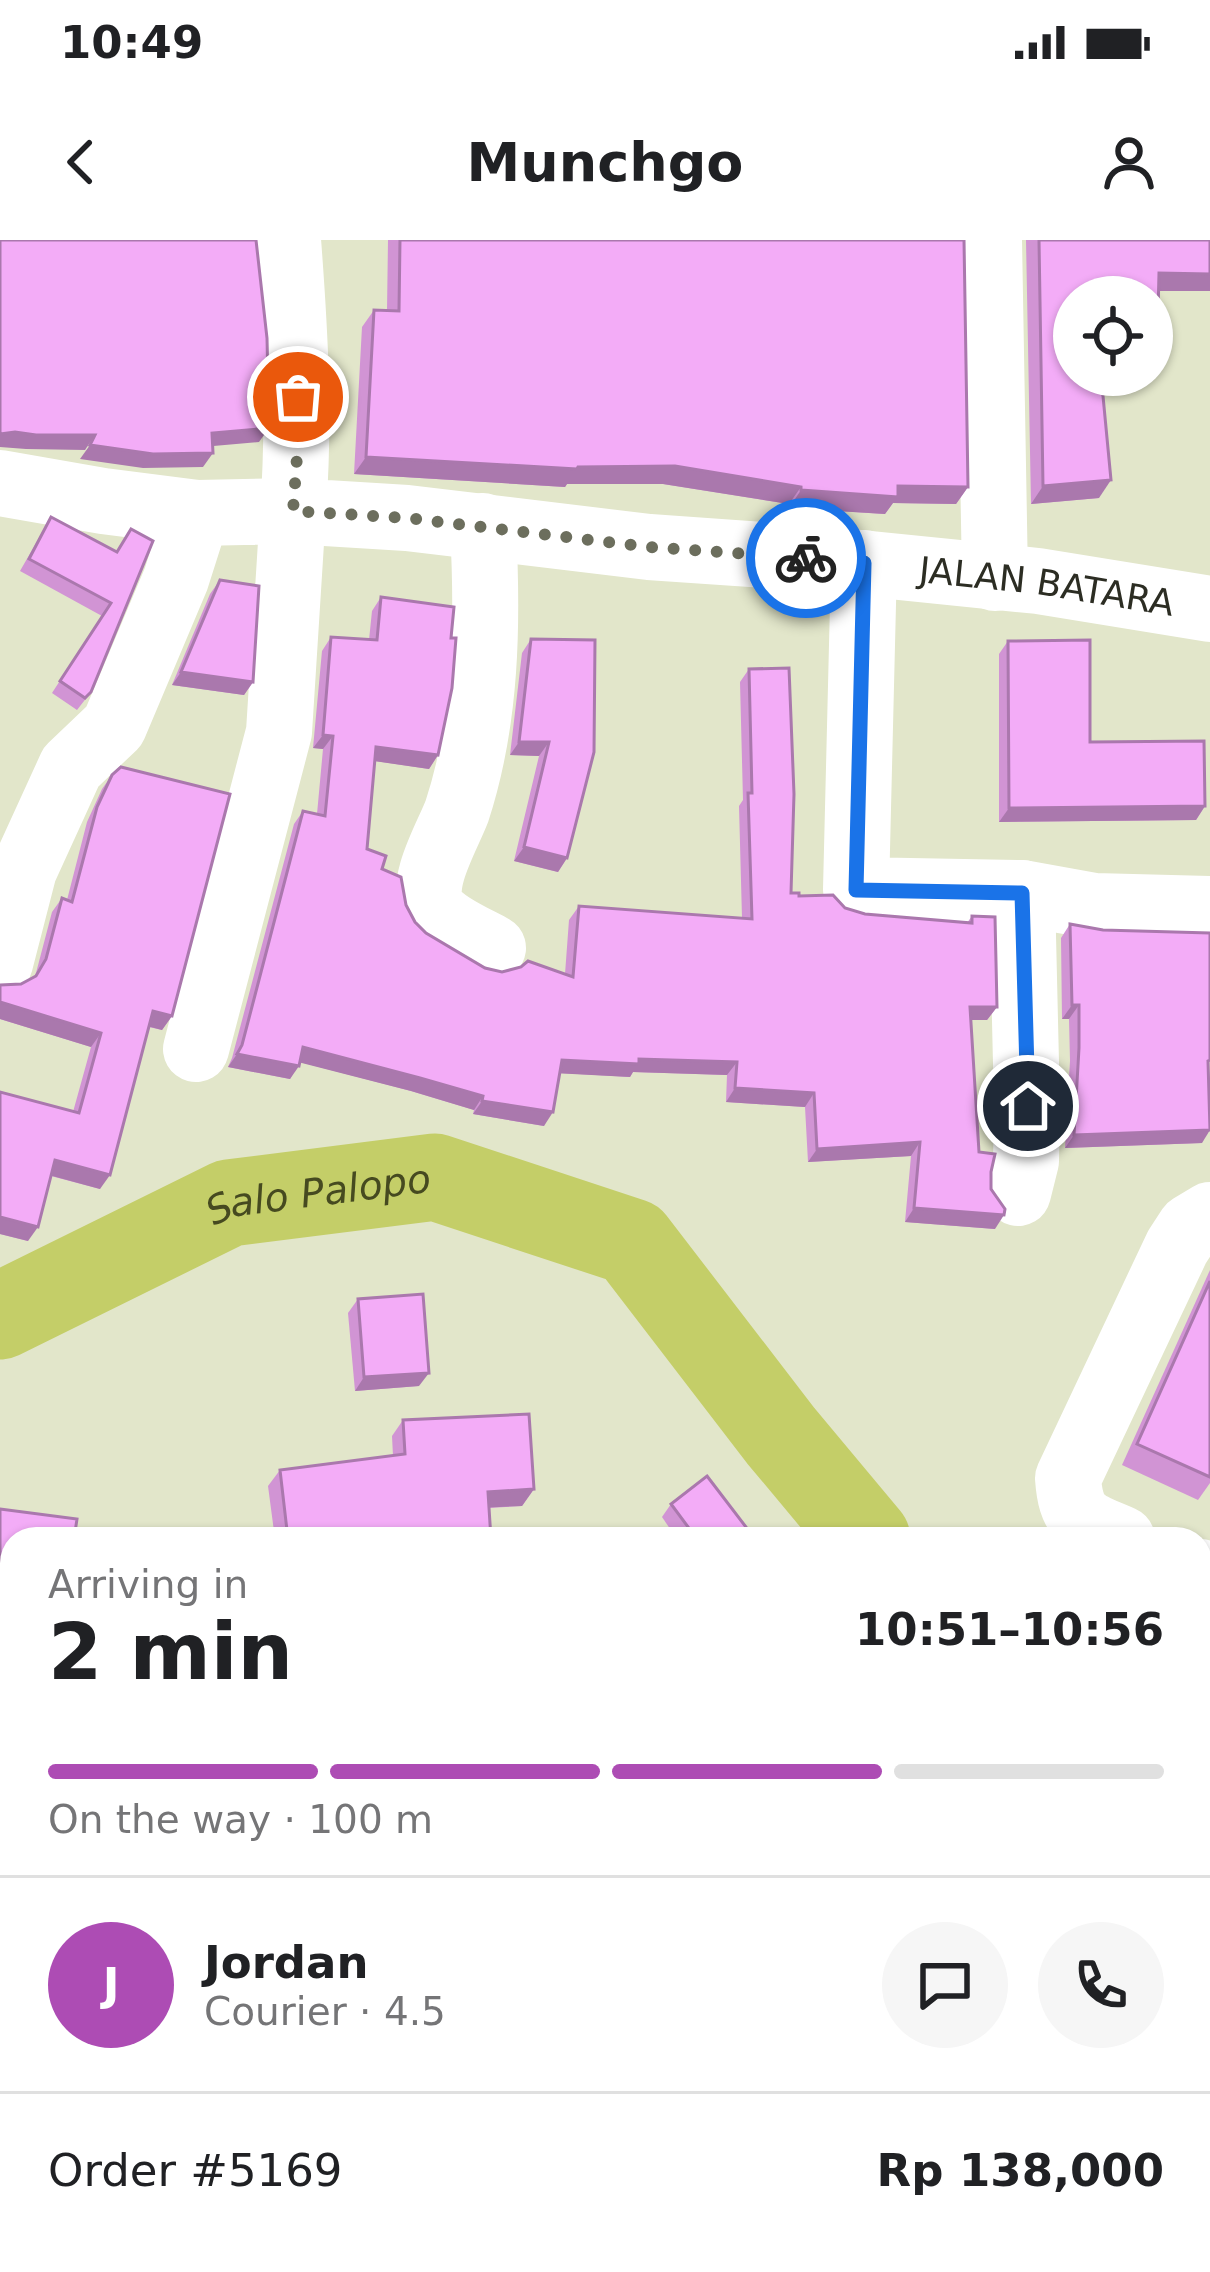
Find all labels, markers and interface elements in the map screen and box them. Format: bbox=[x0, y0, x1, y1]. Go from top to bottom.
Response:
text: 10:49 bbox=[60, 16, 203, 69]
icon: back bbox=[48, 129, 114, 195]
icon: person bbox=[1096, 129, 1162, 195]
text: Munchgo bbox=[467, 131, 743, 194]
map controls bbox=[1053, 276, 1173, 396]
button: locate bbox=[1053, 276, 1173, 396]
pin bbox=[247, 346, 349, 448]
icon: bag bbox=[265, 364, 331, 430]
courier bbox=[746, 498, 866, 618]
icon: bike bbox=[773, 525, 839, 591]
street label: JALAN BATARA bbox=[915, 548, 1178, 623]
pin bbox=[977, 1055, 1079, 1157]
icon: home bbox=[995, 1073, 1061, 1139]
water label: Salo Palopo bbox=[198, 1155, 433, 1234]
text: Arriving in bbox=[48, 1562, 248, 1607]
text: 10:51–10:56 bbox=[855, 1603, 1164, 1656]
text: 2 min bbox=[48, 1607, 293, 1697]
text: On the way · 100 m bbox=[48, 1797, 433, 1842]
button: chat bbox=[882, 1922, 1008, 2048]
button: phone bbox=[1038, 1922, 1164, 2048]
text: Jordan bbox=[204, 1936, 368, 1989]
text: J bbox=[103, 1958, 119, 2011]
text: Courier · 4.5 bbox=[204, 1989, 446, 2034]
text: Order #5169 bbox=[48, 2144, 342, 2197]
text: Rp 138,000 bbox=[877, 2144, 1164, 2197]

